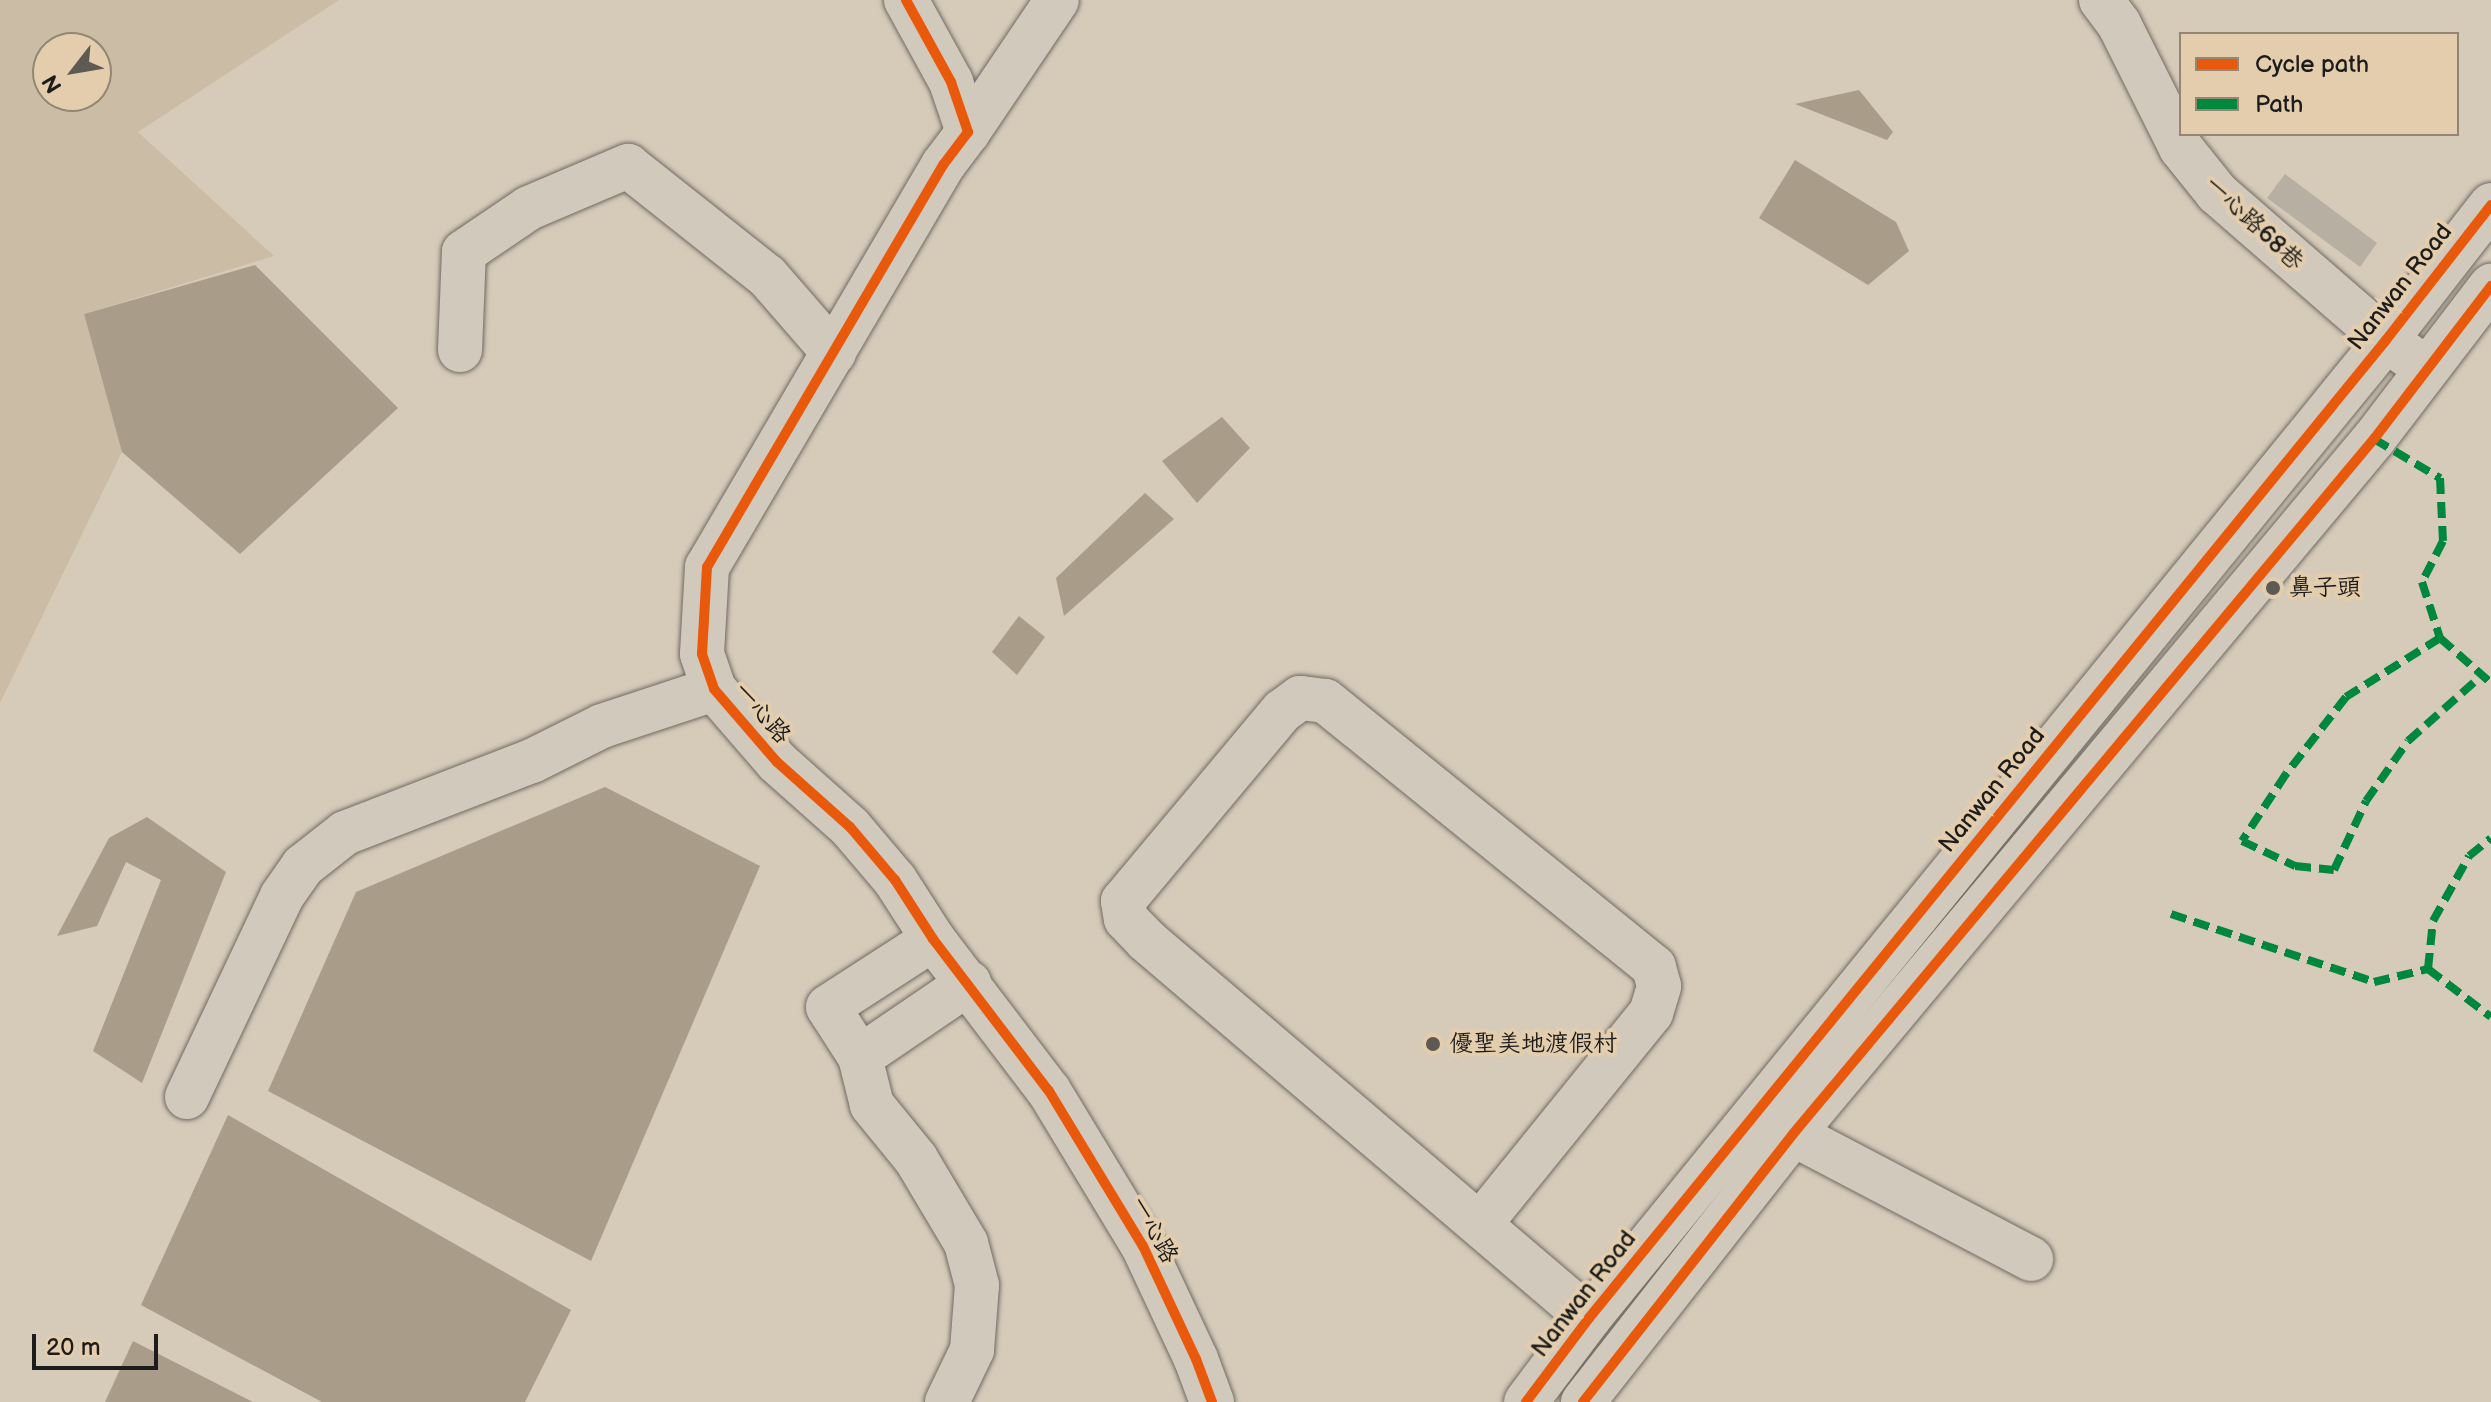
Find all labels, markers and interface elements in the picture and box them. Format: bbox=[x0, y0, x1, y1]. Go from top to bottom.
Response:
north arrow bbox=[32, 32, 112, 112]
legend bbox=[2179, 32, 2459, 136]
text: Cycle path bbox=[2255, 50, 2369, 79]
text: N bbox=[37, 70, 69, 98]
text: Path bbox=[2255, 90, 2303, 119]
street label: 一心路68巷 bbox=[2199, 170, 2309, 276]
street label: Nanwan Road bbox=[2342, 218, 2458, 356]
place label: 鼻子頭 bbox=[2289, 574, 2361, 602]
marker: 鼻子頭 bbox=[2264, 579, 2282, 597]
street label: 一心路 bbox=[728, 676, 796, 750]
street label: Nanwan Road bbox=[1933, 722, 2051, 858]
place label: 優聖美地渡假村 bbox=[1449, 1030, 1617, 1058]
marker: 優聖美地渡假村 bbox=[1424, 1035, 1442, 1053]
street label: 一心路 bbox=[1124, 1192, 1184, 1268]
street label: Nanwan Road bbox=[1526, 1225, 1642, 1363]
scale bar bbox=[36, 1318, 162, 1368]
text: 20 m bbox=[46, 1333, 101, 1362]

